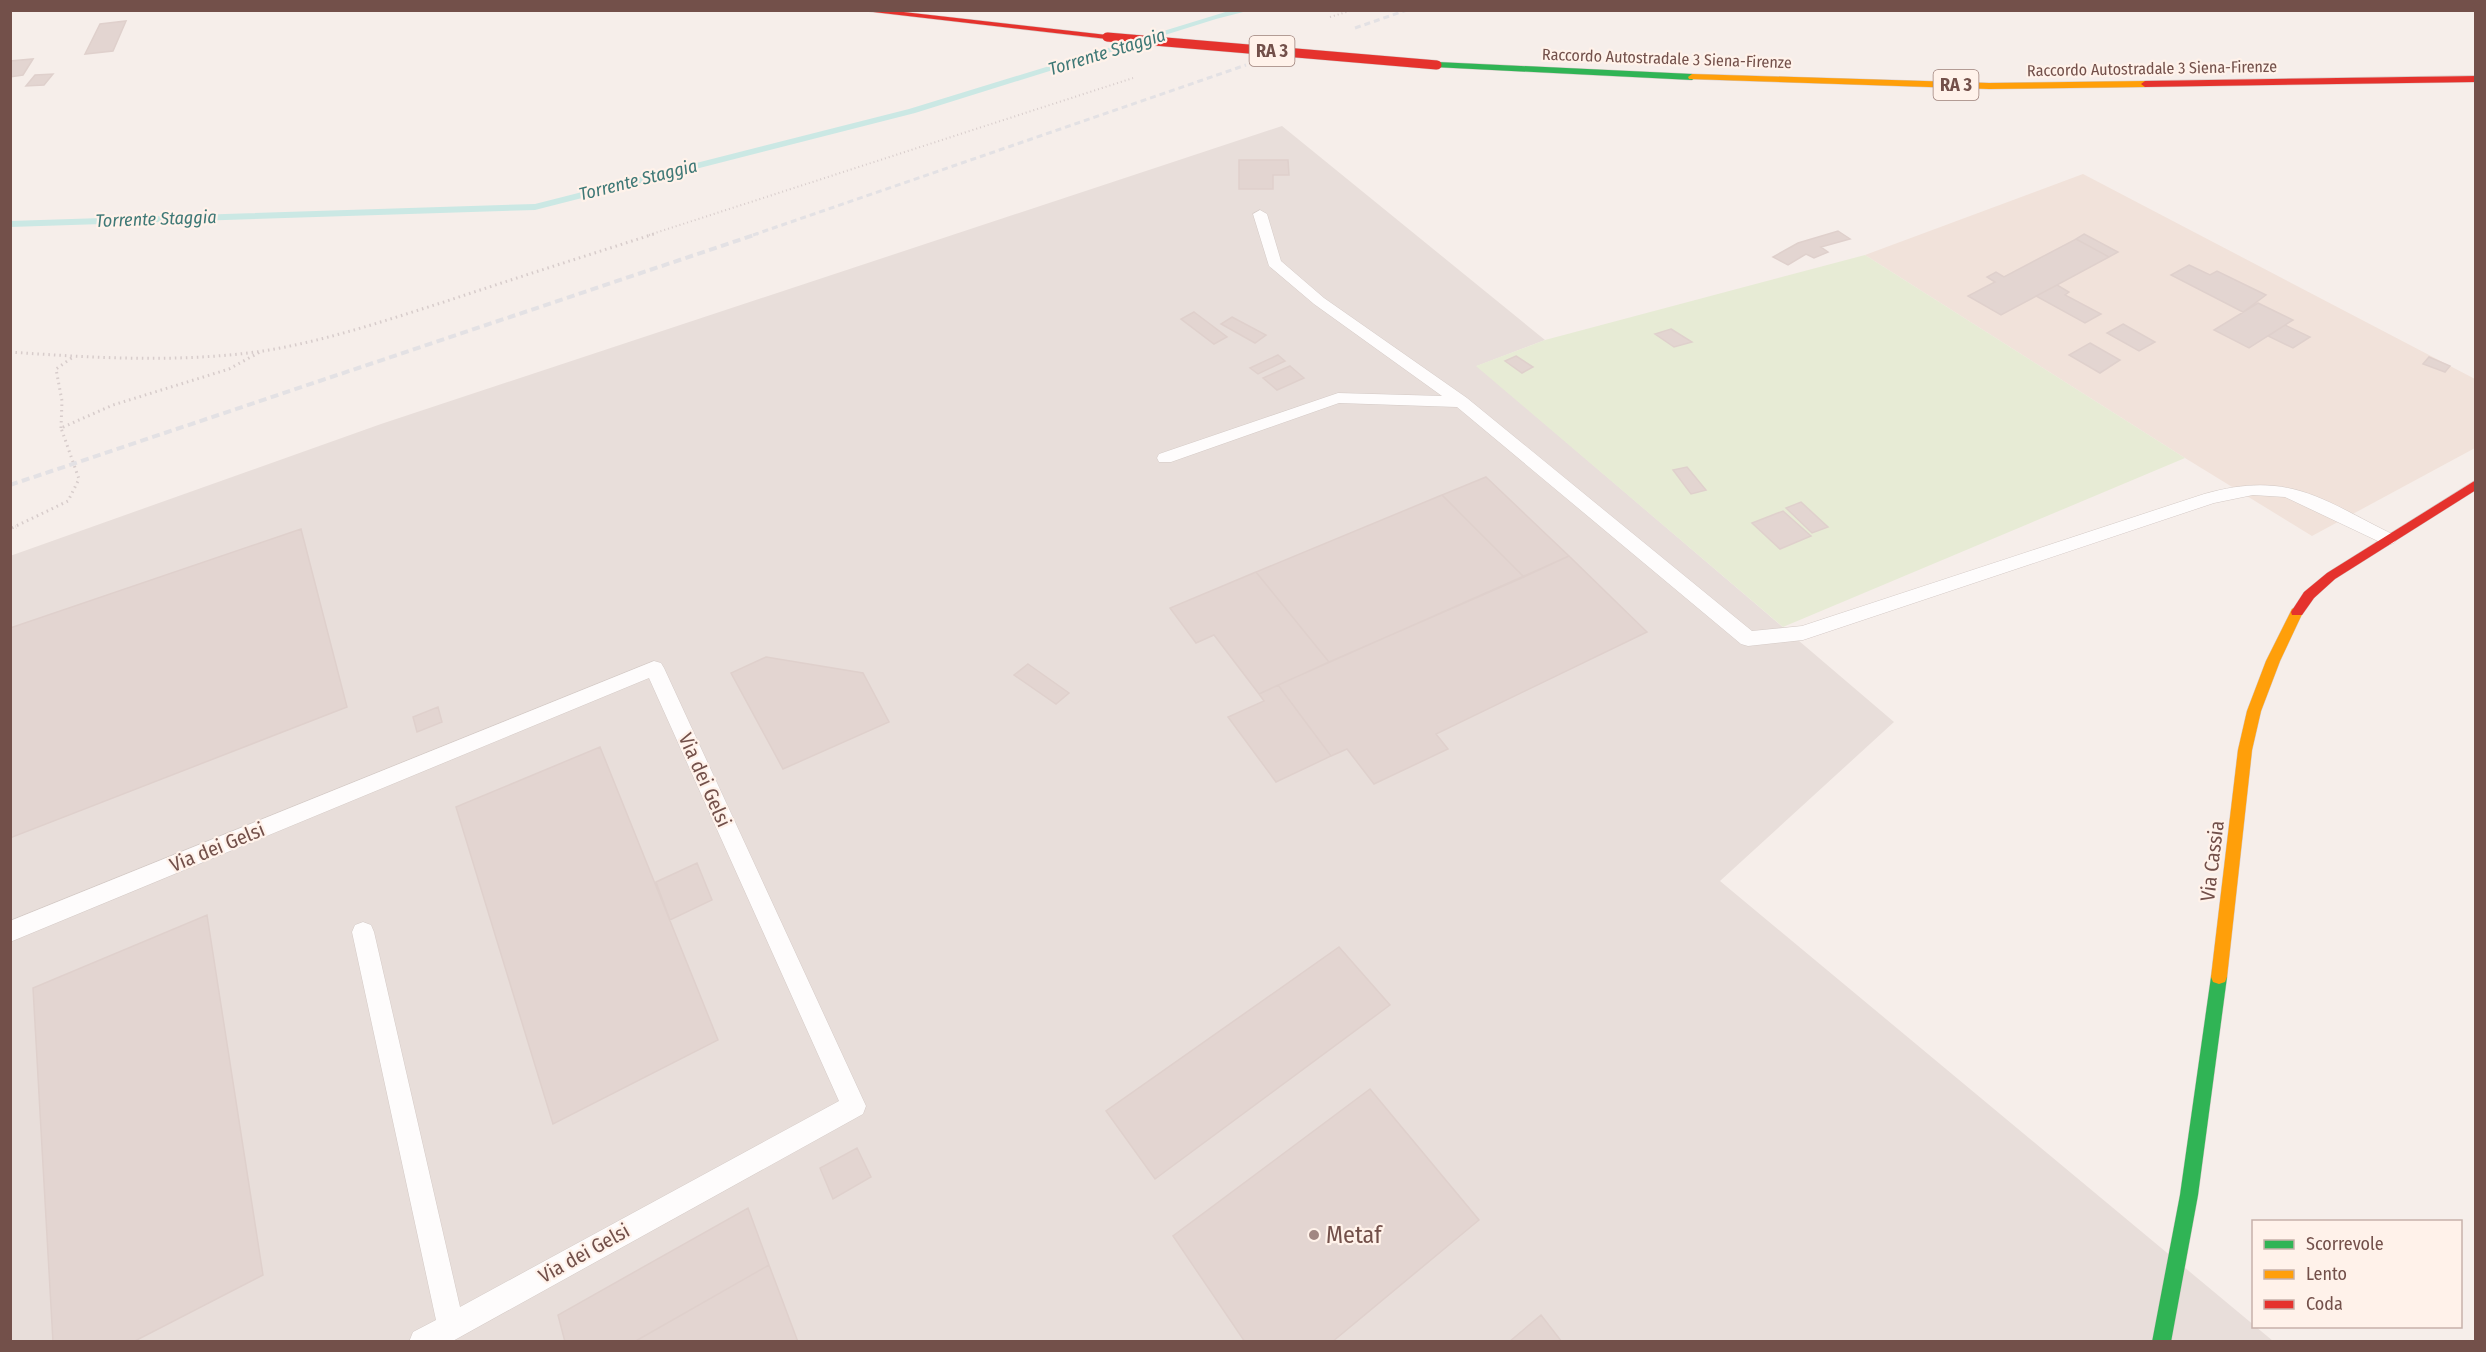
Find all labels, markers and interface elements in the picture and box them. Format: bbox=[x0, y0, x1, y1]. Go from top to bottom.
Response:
water label: Torrente Staggia bbox=[1046, 24, 1168, 80]
road number: RA 3 bbox=[1250, 36, 1294, 66]
street label: Raccordo Autostradale 3 Siena-Firenze bbox=[1542, 45, 1792, 72]
street label: Raccordo Autostradale 3 Siena-Firenze bbox=[2027, 57, 2277, 80]
road number: RA 3 bbox=[1934, 70, 1978, 100]
water label: Torrente Staggia bbox=[577, 155, 699, 205]
water label: Torrente Staggia bbox=[95, 206, 217, 232]
street label: Via dei Gelsi bbox=[674, 729, 736, 831]
street label: Via dei Gelsi bbox=[166, 817, 268, 877]
street label: Via Cassia bbox=[2195, 819, 2229, 903]
street label: Via dei Gelsi bbox=[534, 1218, 634, 1288]
legend bbox=[2252, 1220, 2462, 1328]
place label: Metaf bbox=[1326, 1221, 1383, 1249]
marker: Metaf bbox=[1307, 1228, 1321, 1242]
text: Scorrevole bbox=[2306, 1233, 2384, 1255]
text: Lento bbox=[2306, 1263, 2347, 1285]
text: Coda bbox=[2306, 1293, 2343, 1315]

